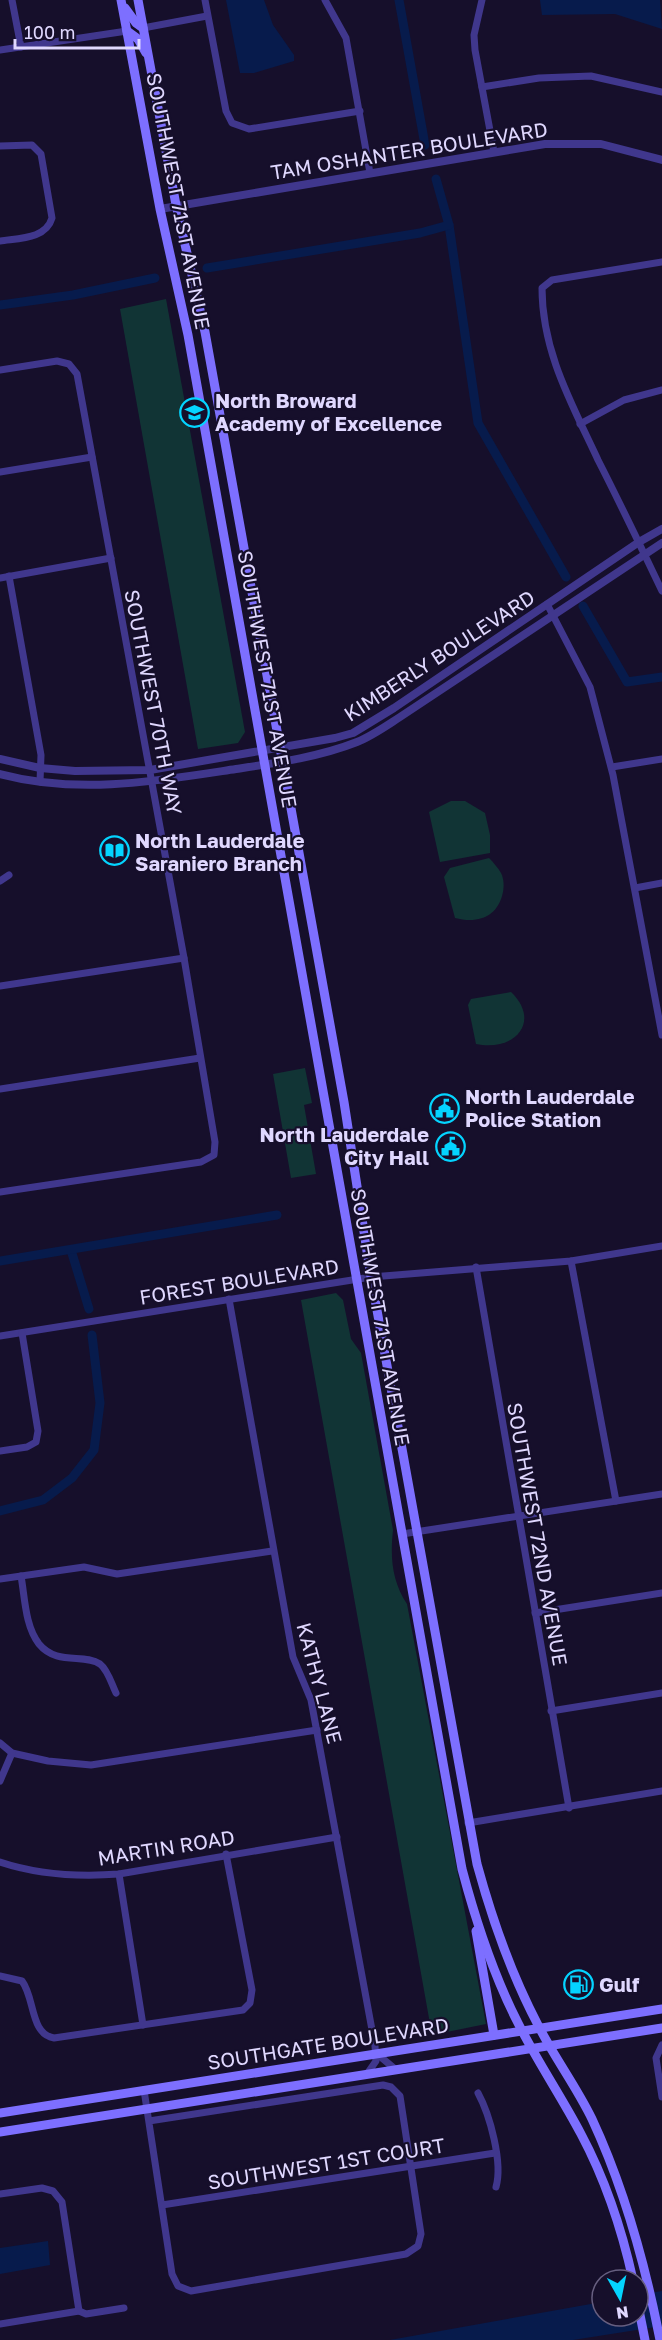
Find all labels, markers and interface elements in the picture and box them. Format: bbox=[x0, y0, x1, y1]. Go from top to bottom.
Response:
scale bar bbox=[15, 12, 140, 50]
text: 100 m bbox=[24, 21, 75, 43]
street label: SOUTHWEST 71ST AVENUE bbox=[142, 71, 216, 331]
street label: TAM OSHANTER BOULEVARD bbox=[269, 116, 549, 184]
place label: North Broward Academy of Excellence bbox=[215, 388, 442, 435]
school or university icon: North Broward Academy of Excellence bbox=[178, 396, 210, 428]
street label: SOUTHWEST 71ST AVENUE bbox=[234, 549, 302, 809]
street label: KIMBERLY BOULEVARD bbox=[339, 584, 539, 726]
street label: SOUTHWEST 70TH WAY bbox=[120, 587, 188, 817]
place label: North Lauderdale Saraniero Branch bbox=[135, 828, 305, 875]
library icon: North Lauderdale Saraniero Branch bbox=[98, 835, 130, 867]
place label: North Lauderdale Police Station bbox=[465, 1084, 635, 1131]
public building icon: North Lauderdale Police Station bbox=[428, 1092, 460, 1124]
place label: North Lauderdale City Hall bbox=[260, 1122, 429, 1169]
public building icon: North Lauderdale City Hall bbox=[434, 1130, 466, 1162]
street label: SOUTHWEST 71ST AVENUE bbox=[347, 1187, 415, 1447]
street label: FOREST BOULEVARD bbox=[138, 1253, 340, 1309]
street label: SOUTHWEST 72ND AVENUE bbox=[503, 1401, 573, 1667]
street label: KATHY LANE bbox=[292, 1620, 348, 1746]
street label: MARTIN ROAD bbox=[96, 1824, 236, 1870]
fuel station icon: Gulf bbox=[562, 1968, 594, 2000]
place label: Gulf bbox=[599, 1972, 640, 1996]
street label: SOUTHGATE BOULEVARD bbox=[206, 2012, 450, 2074]
street label: SOUTHWEST 1ST COURT bbox=[206, 2132, 446, 2194]
north arrow bbox=[590, 2268, 650, 2328]
text: N bbox=[615, 2302, 630, 2324]

